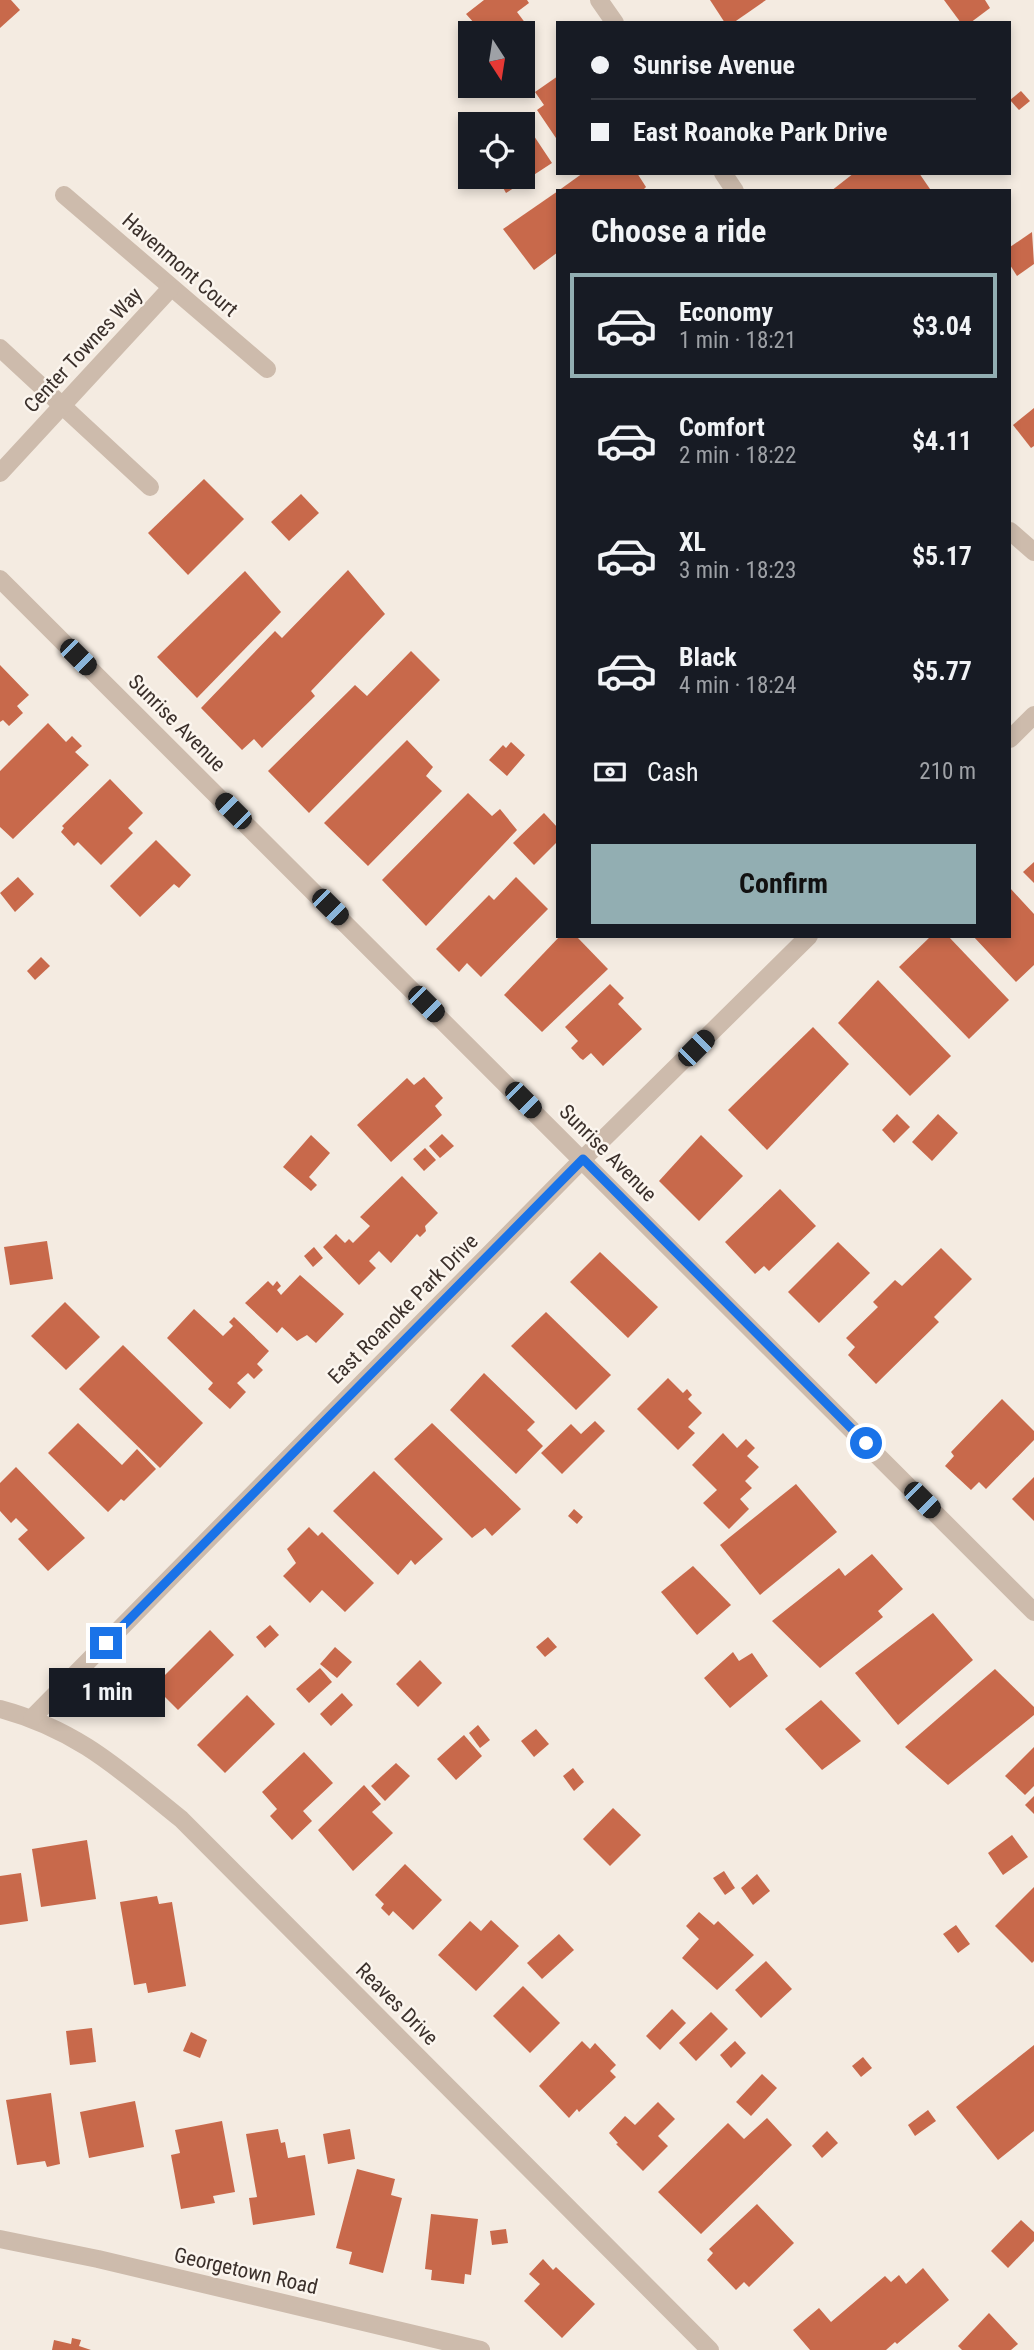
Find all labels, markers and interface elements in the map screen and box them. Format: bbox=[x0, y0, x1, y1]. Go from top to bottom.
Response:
north arrow bbox=[458, 21, 536, 98]
map controls bbox=[458, 21, 535, 189]
text: Sunrise Avenue bbox=[633, 50, 795, 80]
button: locate bbox=[458, 112, 535, 189]
text: East Roanoke Park Drive bbox=[633, 117, 887, 147]
street label: Havenmont Court bbox=[117, 208, 243, 322]
text: Choose a ride bbox=[591, 212, 766, 250]
street label: Center Townes Way bbox=[19, 283, 147, 417]
icon: car bbox=[595, 294, 658, 357]
text: Economy bbox=[679, 297, 773, 327]
text: $3.04 bbox=[912, 311, 972, 341]
text: 1 min · 18:21 bbox=[679, 327, 796, 354]
icon: car bbox=[595, 409, 658, 472]
text: Comfort bbox=[679, 412, 765, 442]
text: $4.11 bbox=[912, 426, 972, 456]
text: 2 min · 18:22 bbox=[679, 442, 796, 469]
icon: car bbox=[595, 524, 658, 587]
text: XL bbox=[679, 527, 706, 557]
text: $5.17 bbox=[912, 541, 972, 571]
text: 3 min · 18:23 bbox=[679, 557, 796, 584]
car bbox=[56, 635, 101, 679]
icon: car bbox=[595, 639, 658, 702]
text: Black bbox=[679, 642, 737, 672]
text: $5.77 bbox=[912, 656, 972, 686]
street label: Sunrise Avenue bbox=[124, 670, 231, 777]
text: 4 min · 18:24 bbox=[679, 672, 796, 699]
icon: cash bbox=[591, 753, 629, 791]
text: Cash bbox=[647, 757, 699, 787]
text: 210 m bbox=[919, 758, 976, 785]
car bbox=[211, 789, 256, 833]
button: Confirm bbox=[591, 844, 976, 924]
car bbox=[308, 885, 353, 929]
car bbox=[404, 982, 449, 1026]
car bbox=[674, 1026, 719, 1070]
car bbox=[501, 1078, 546, 1122]
street label: Sunrise Avenue bbox=[555, 1100, 662, 1207]
street label: East Roanoke Park Drive bbox=[323, 1229, 483, 1389]
route start bbox=[850, 1427, 882, 1459]
car bbox=[900, 1478, 945, 1522]
route end bbox=[90, 1627, 122, 1659]
callout: 1 min bbox=[48, 1668, 164, 1716]
text: 1 min bbox=[81, 1679, 133, 1706]
street label: Reaves Drive bbox=[351, 1958, 443, 2050]
street label: Georgetown Road bbox=[172, 2243, 320, 2299]

